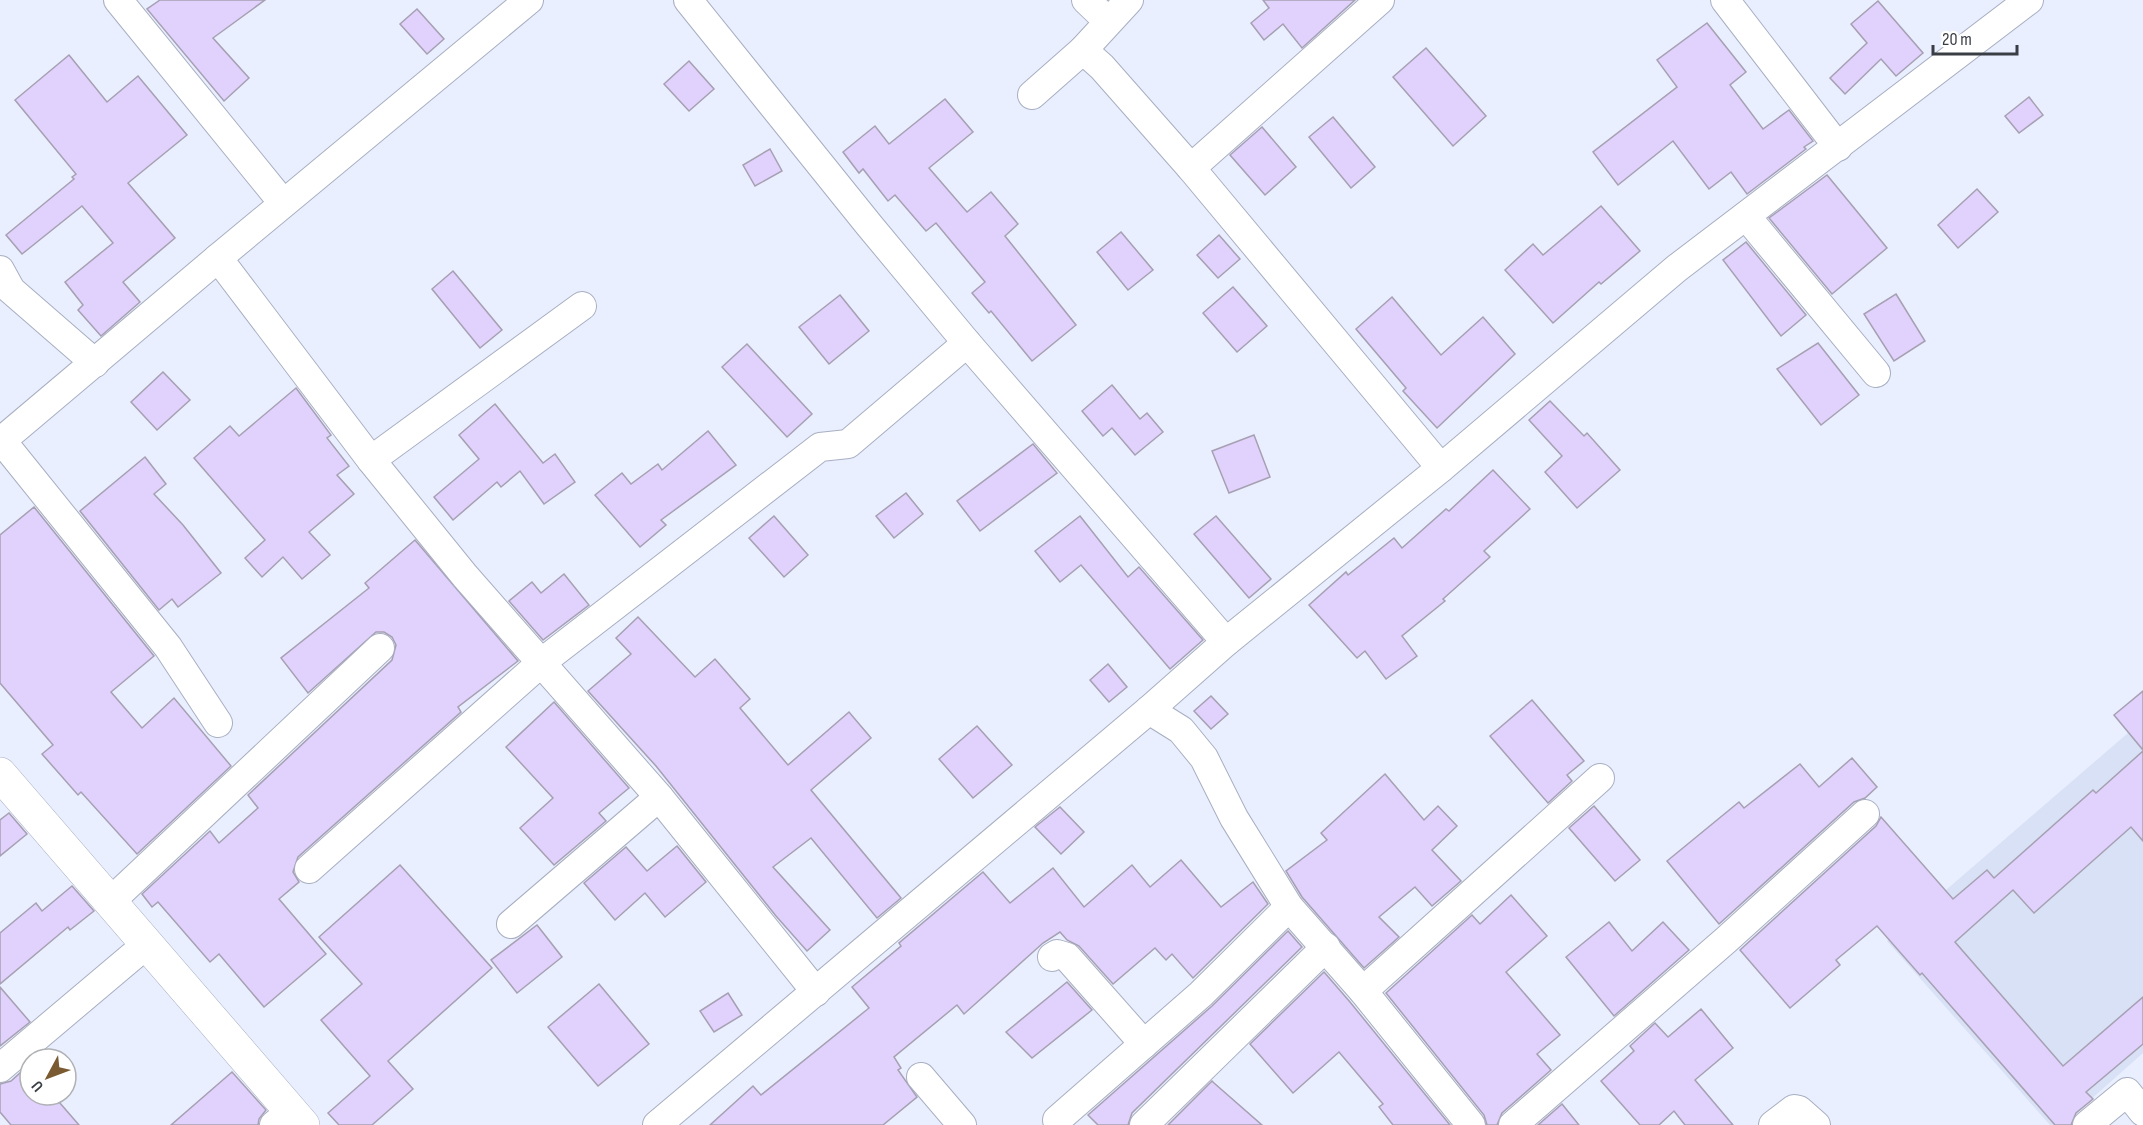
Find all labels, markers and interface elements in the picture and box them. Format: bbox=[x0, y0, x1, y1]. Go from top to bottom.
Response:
scale bar bbox=[1933, 18, 2017, 56]
text: 20 m bbox=[1942, 29, 1972, 50]
north arrow bbox=[18, 1047, 78, 1107]
text: U bbox=[28, 1076, 48, 1095]

